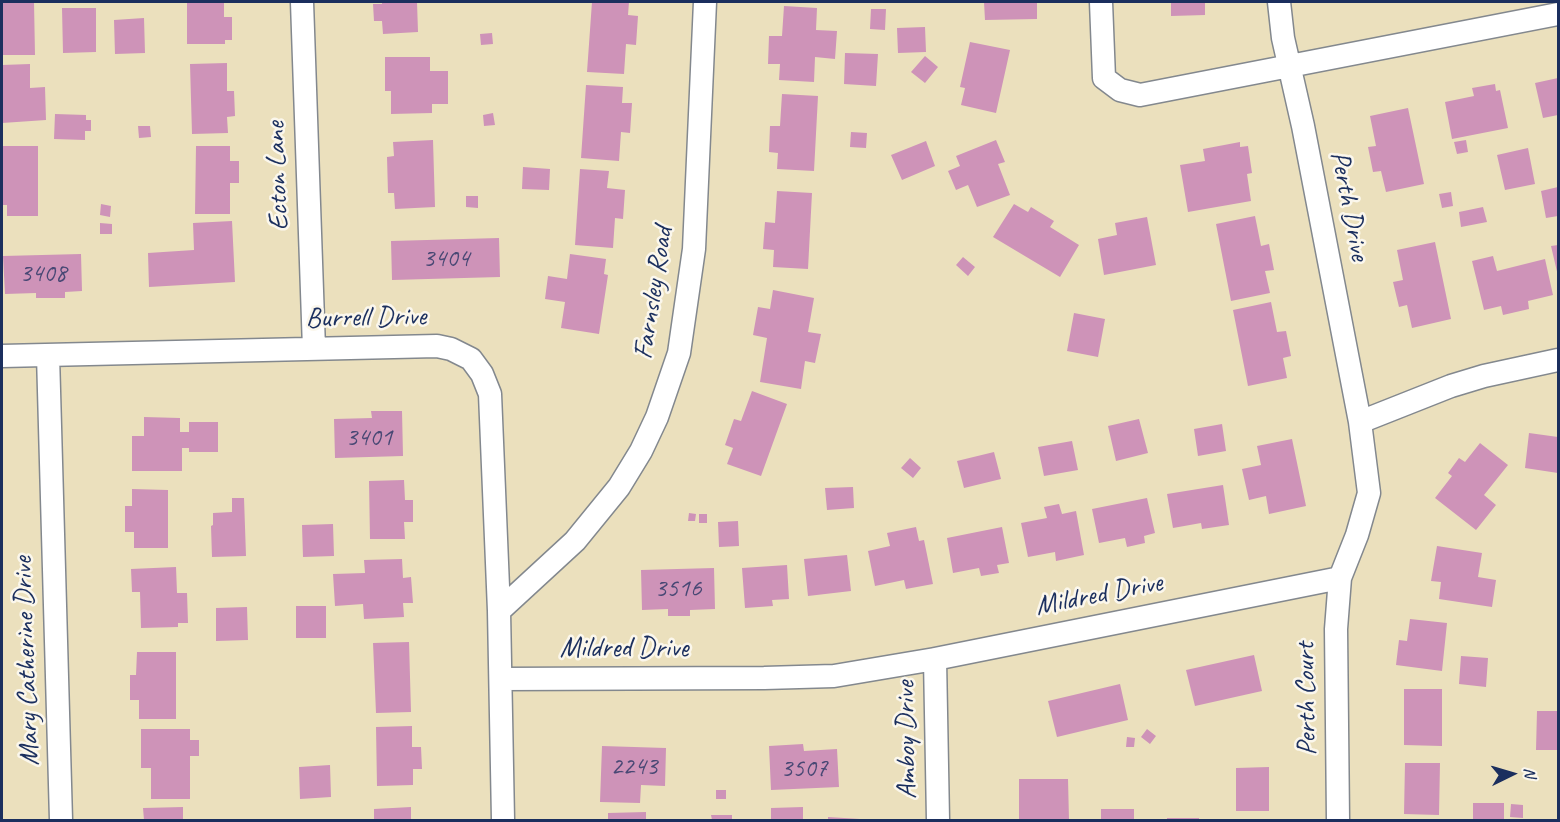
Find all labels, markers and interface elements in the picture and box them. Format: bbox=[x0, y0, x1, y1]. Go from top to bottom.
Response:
street label: Ecton Lane bbox=[259, 121, 297, 231]
street label: Perth Drive bbox=[1322, 148, 1376, 264]
street label: Farnsley Road bbox=[627, 225, 681, 361]
house number: 3404 bbox=[423, 243, 469, 275]
house number: 3408 bbox=[20, 258, 66, 290]
street label: Burrell Drive bbox=[305, 300, 427, 336]
house number: 3401 bbox=[346, 422, 392, 454]
street label: Mary Catherine Drive bbox=[7, 556, 47, 766]
street label: Mildred Drive bbox=[1033, 566, 1165, 624]
house number: 3516 bbox=[655, 573, 701, 605]
street label: Mildred Drive bbox=[560, 632, 688, 666]
street label: Perth Court bbox=[1289, 642, 1325, 756]
street label: Amboy Drive bbox=[889, 681, 925, 799]
north arrow bbox=[1482, 744, 1542, 804]
house number: 2243 bbox=[611, 751, 657, 783]
house number: 3507 bbox=[781, 753, 827, 785]
text: N bbox=[1520, 767, 1540, 778]

